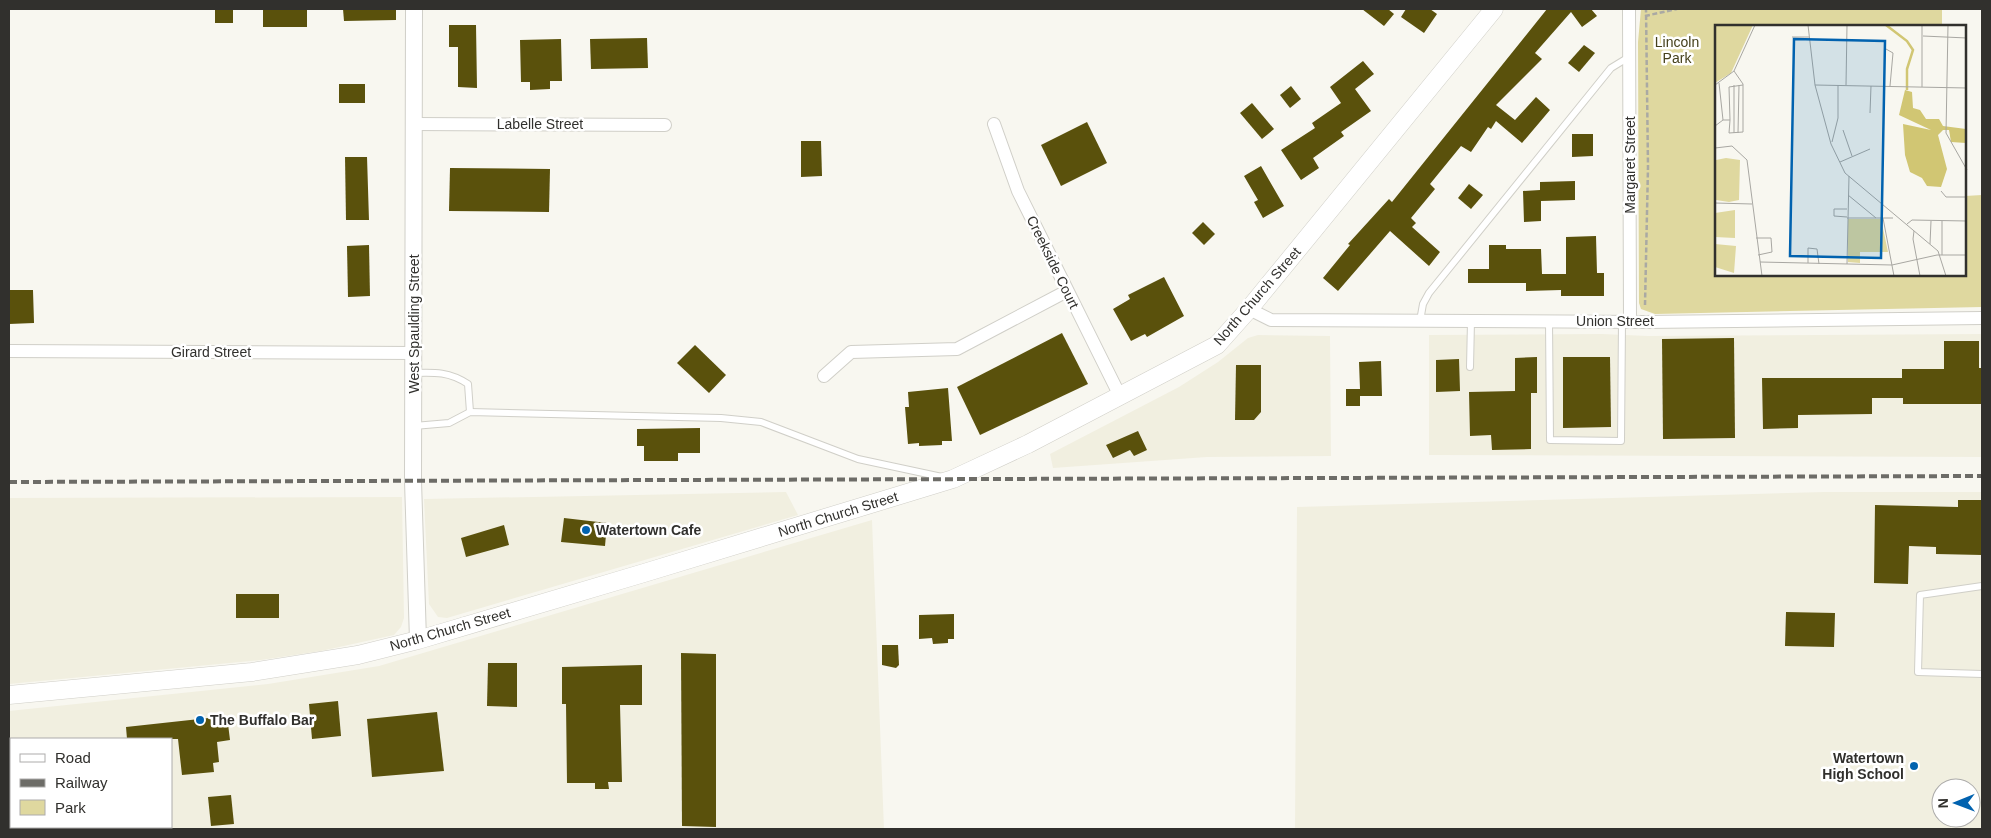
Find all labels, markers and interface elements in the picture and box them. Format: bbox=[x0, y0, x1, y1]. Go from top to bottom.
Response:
inset map bbox=[1715, 25, 1966, 276]
park label: Lincoln Park bbox=[1655, 34, 1699, 66]
street label: Labelle Street bbox=[497, 116, 583, 132]
street label: Margaret Street bbox=[1622, 116, 1638, 214]
street label: Creekside Court bbox=[1024, 213, 1082, 311]
street label: North Church Street bbox=[1210, 244, 1304, 348]
street label: West Spaulding Street bbox=[406, 254, 422, 394]
street label: Union Street bbox=[1576, 313, 1654, 329]
street label: Girard Street bbox=[171, 344, 251, 360]
street label: North Church Street bbox=[776, 488, 900, 540]
place label: Watertown Cafe bbox=[596, 522, 701, 538]
marker: Watertown Cafe bbox=[580, 524, 592, 536]
street label: North Church Street bbox=[388, 604, 512, 654]
place label: The Buffalo Bar bbox=[210, 712, 315, 728]
marker: The Buffalo Bar bbox=[194, 714, 206, 726]
legend bbox=[10, 738, 172, 828]
text: Road bbox=[55, 749, 91, 766]
place label: Watertown High School bbox=[1822, 750, 1904, 782]
marker: Watertown High School bbox=[1908, 760, 1920, 772]
text: Railway bbox=[55, 774, 108, 791]
north arrow bbox=[1931, 778, 1981, 828]
text: N bbox=[1935, 798, 1951, 808]
text: Park bbox=[55, 799, 86, 816]

